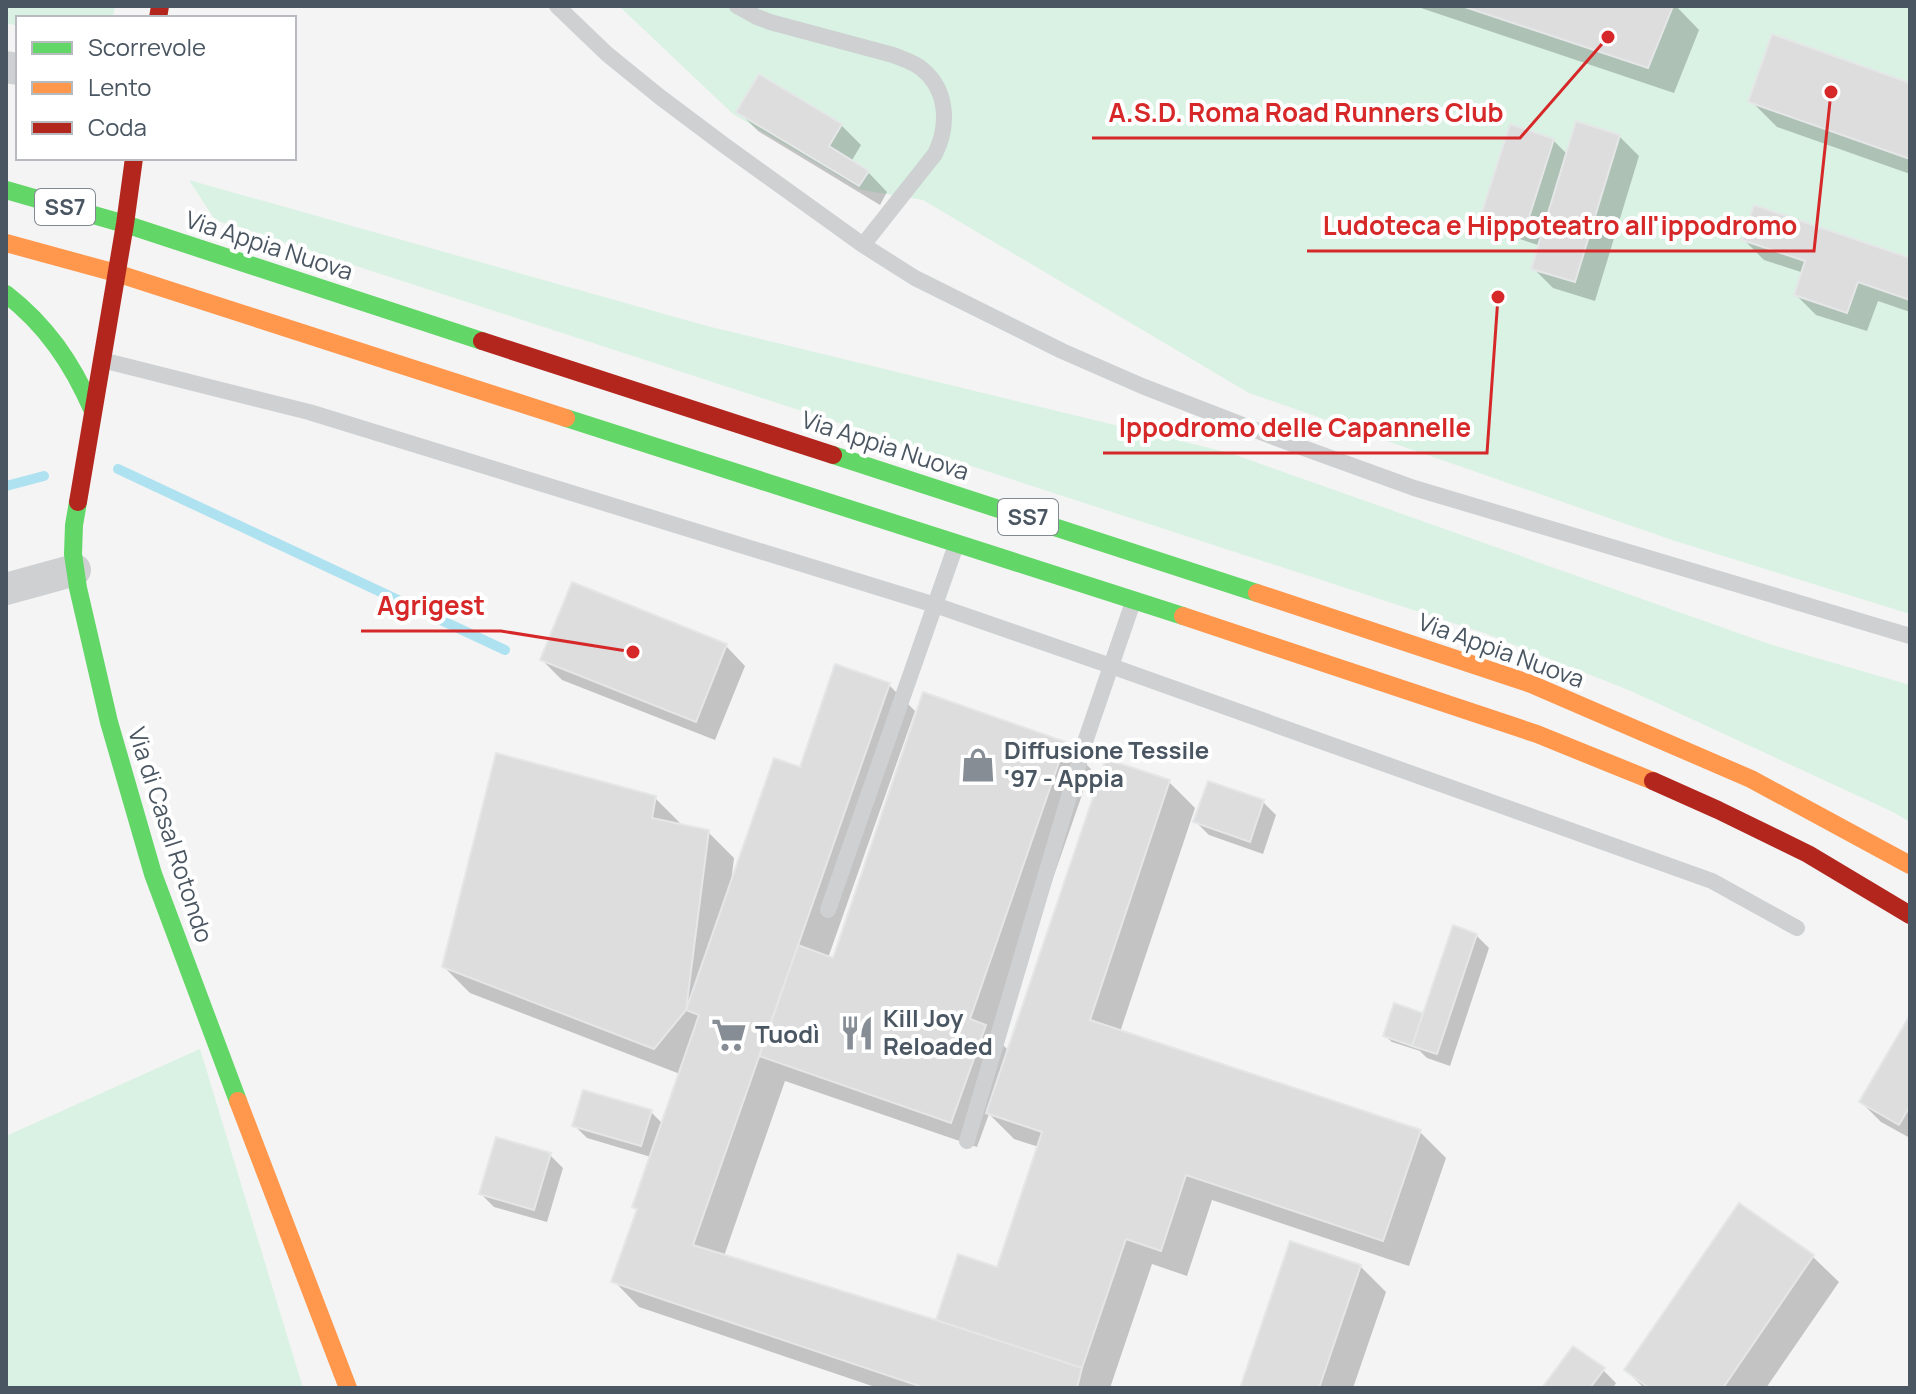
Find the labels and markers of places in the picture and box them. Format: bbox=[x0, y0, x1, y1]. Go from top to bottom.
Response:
callout: A.S.D. Roma Road Runners Club bbox=[1092, 88, 1520, 138]
callout: Ludoteca e Hippoteatro all'ippodromo bbox=[1307, 201, 1814, 251]
callout: Ippodromo delle Capannelle bbox=[1103, 403, 1487, 453]
callout: Agrigest bbox=[361, 581, 501, 631]
place label: Diffusione Tessile '97 - Appia bbox=[1004, 733, 1209, 794]
shop icon: Diffusione Tessile '97 - Appia bbox=[959, 746, 997, 784]
place label: Kill Joy Reloaded bbox=[883, 1001, 993, 1062]
restaurant icon: Kill Joy Reloaded bbox=[838, 1014, 876, 1052]
supermarket icon: Tuodì bbox=[710, 1016, 748, 1054]
place label: Tuodì bbox=[755, 1017, 820, 1050]

